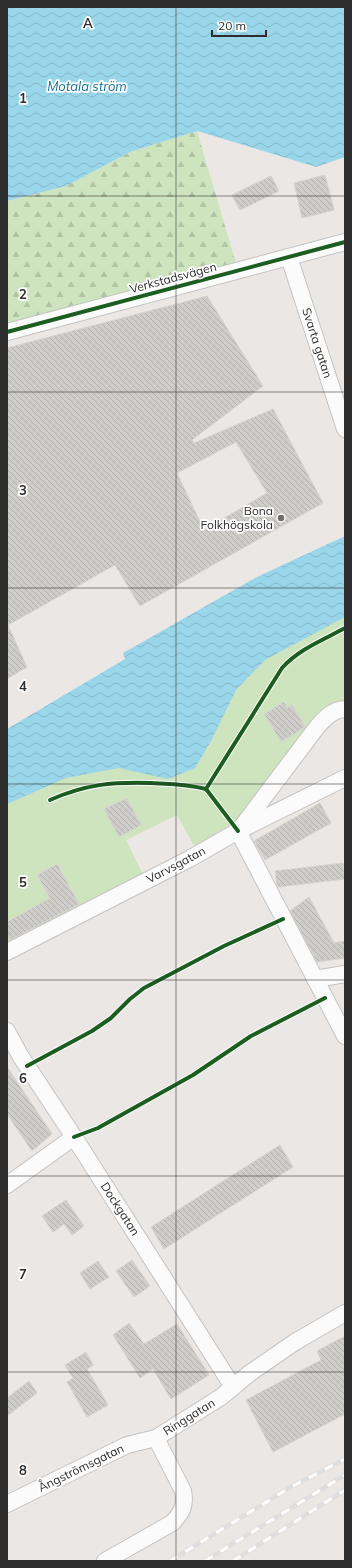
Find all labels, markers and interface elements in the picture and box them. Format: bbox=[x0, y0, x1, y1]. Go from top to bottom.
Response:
scale bar bbox=[212, 12, 266, 38]
text: A bbox=[83, 15, 93, 31]
text: 20 m bbox=[218, 18, 246, 33]
water label: Motala ström bbox=[47, 78, 127, 94]
text: 1 bbox=[19, 90, 27, 106]
street label: Verkstadsvägen bbox=[128, 259, 218, 296]
text: 2 bbox=[19, 286, 27, 302]
street label: Svarta gatan bbox=[299, 306, 336, 380]
text: 3 bbox=[19, 482, 27, 498]
place label: Bona Folkhögskola bbox=[201, 503, 273, 532]
marker: Bona Folkhögskola bbox=[276, 513, 286, 523]
text: 4 bbox=[19, 678, 27, 694]
street label: Varvsgatan bbox=[144, 843, 208, 886]
text: 5 bbox=[19, 874, 27, 890]
text: 6 bbox=[19, 1070, 27, 1086]
street label: Dockgatan bbox=[98, 1179, 143, 1238]
text: 7 bbox=[19, 1266, 27, 1282]
street label: Ringgatan bbox=[160, 1395, 217, 1438]
street label: Ångströmsgatan bbox=[35, 1440, 126, 1495]
text: 8 bbox=[19, 1462, 27, 1478]

